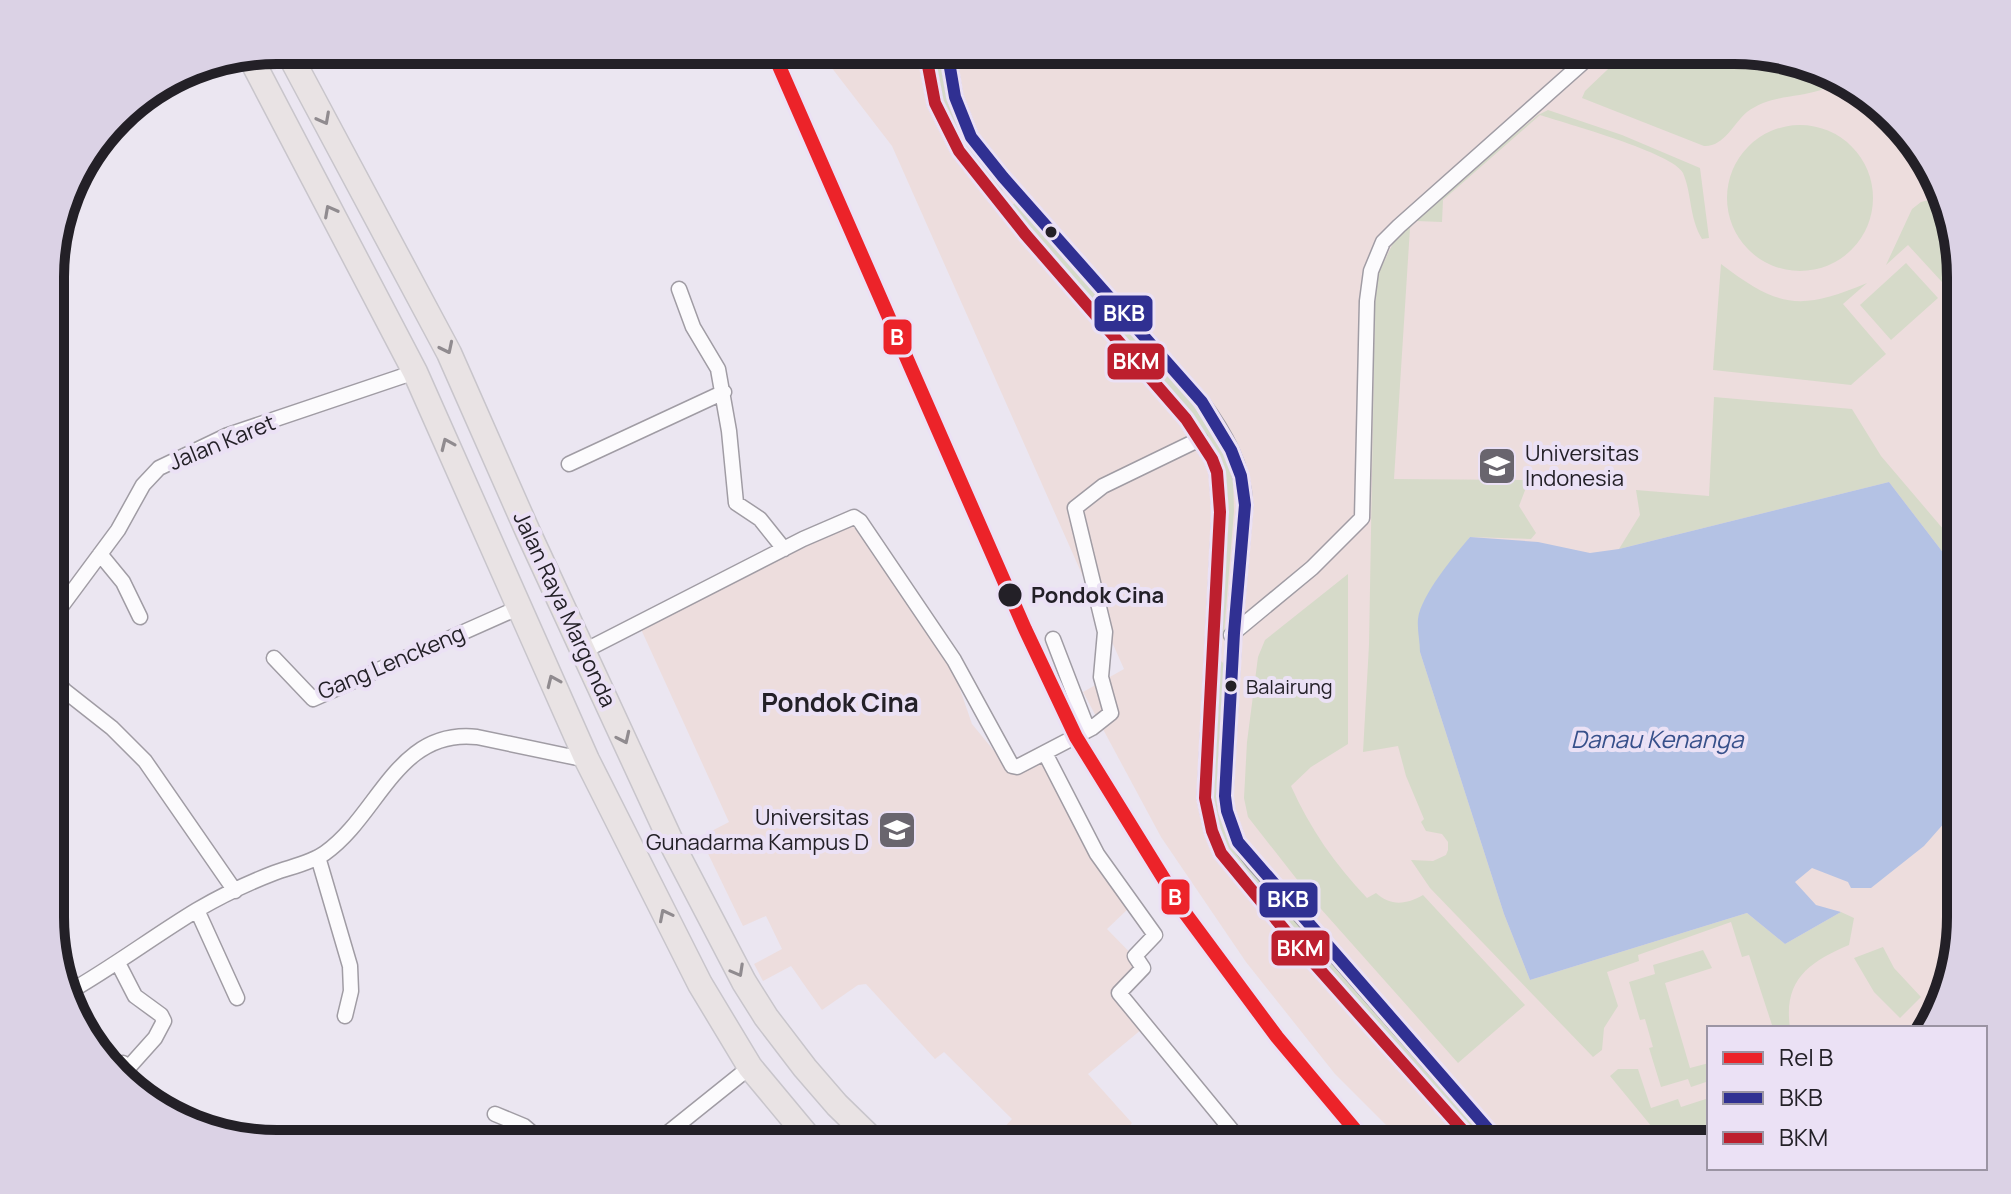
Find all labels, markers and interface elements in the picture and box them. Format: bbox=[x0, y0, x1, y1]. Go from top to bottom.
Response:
one-way arrow bbox=[314, 111, 329, 126]
one-way arrow bbox=[324, 205, 339, 220]
unlabelled marker bbox=[1043, 224, 1059, 240]
line badge: BKB bbox=[1093, 294, 1154, 333]
text: BKB bbox=[1103, 298, 1145, 328]
line badge: B bbox=[882, 318, 913, 356]
text: B bbox=[890, 322, 904, 352]
one-way arrow bbox=[437, 340, 452, 355]
line badge: BKM bbox=[1106, 342, 1166, 381]
text: BKM bbox=[1113, 346, 1159, 376]
street label: Jalan Karet bbox=[165, 407, 280, 477]
one-way arrow bbox=[440, 437, 456, 452]
place label: Universitas Indonesia bbox=[1525, 438, 1639, 493]
school or university icon: Universitas Indonesia bbox=[1476, 445, 1518, 487]
street label: Jalan Raya Margonda bbox=[506, 506, 624, 712]
place label: Pondok Cina bbox=[1031, 580, 1164, 610]
marker: Pondok Cina bbox=[996, 581, 1024, 609]
street label: Gang Lenckeng bbox=[313, 618, 469, 706]
place label: Balairung bbox=[1246, 673, 1333, 700]
one-way arrow bbox=[547, 675, 563, 689]
marker: Balairung bbox=[1223, 678, 1239, 694]
district label: Pondok Cina bbox=[761, 684, 919, 720]
water label: Danau Kenanga bbox=[1571, 722, 1745, 755]
one-way arrow bbox=[614, 729, 630, 744]
place label: Universitas Gunadarma Kampus D bbox=[646, 802, 869, 857]
school or university icon: Universitas Gunadarma Kampus D bbox=[876, 809, 918, 851]
line badge: B bbox=[1160, 878, 1191, 916]
line badge: BKB bbox=[1258, 881, 1319, 919]
text: B bbox=[1168, 882, 1182, 912]
text: BKB bbox=[1267, 884, 1309, 914]
one-way arrow bbox=[660, 909, 675, 924]
line badge: BKM bbox=[1270, 929, 1331, 967]
text: BKM bbox=[1277, 933, 1323, 963]
one-way arrow bbox=[728, 962, 744, 977]
legend bbox=[1707, 1026, 1987, 1170]
text: Rel B bbox=[1779, 1040, 1833, 1073]
text: BKB bbox=[1779, 1080, 1823, 1113]
text: BKM bbox=[1779, 1120, 1828, 1153]

